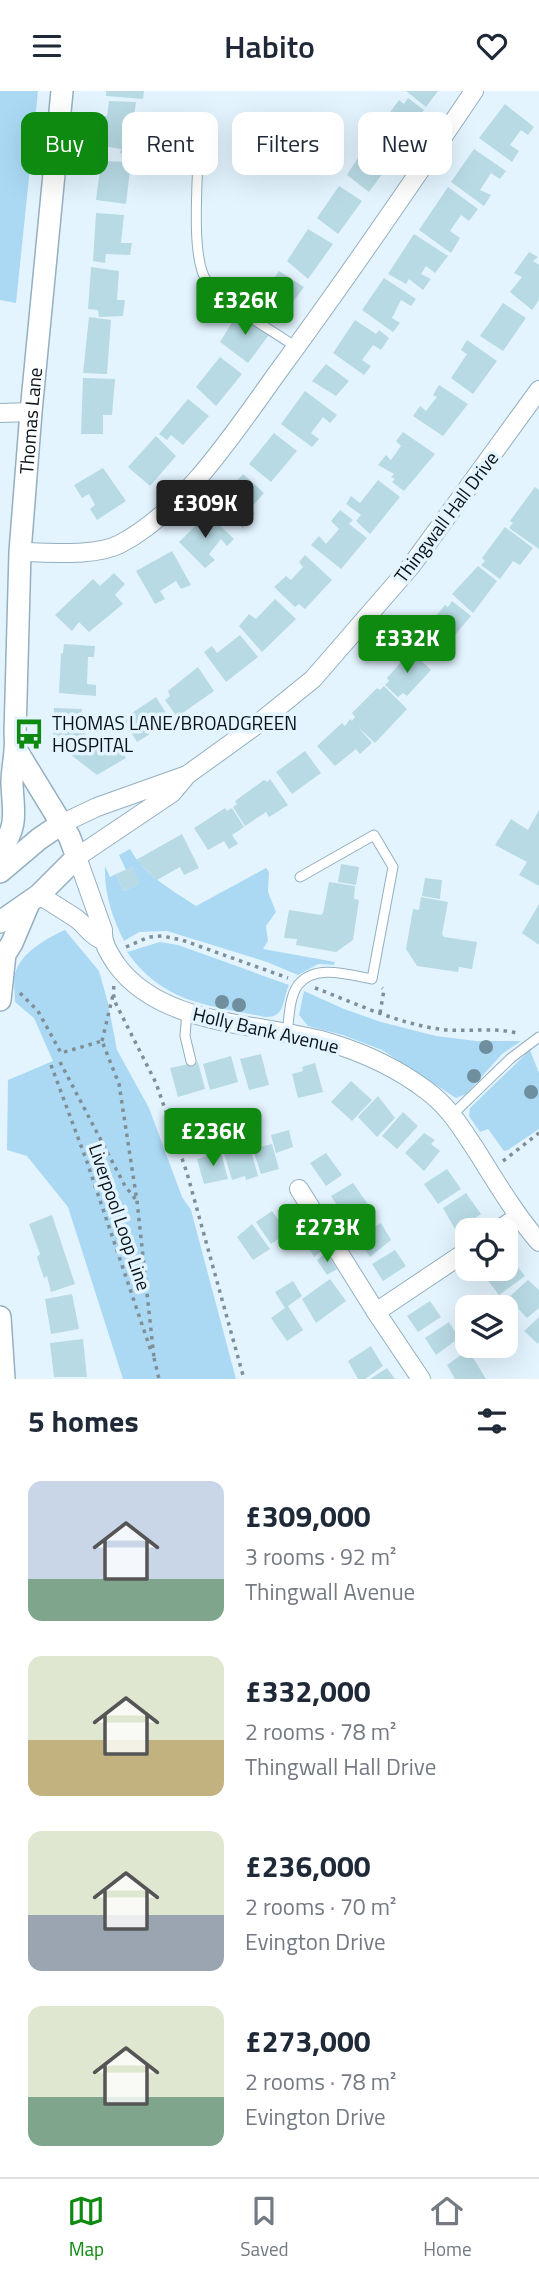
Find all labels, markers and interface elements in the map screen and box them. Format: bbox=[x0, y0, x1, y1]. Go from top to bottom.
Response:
text: Habito bbox=[224, 22, 315, 70]
icon: menu bbox=[28, 27, 66, 65]
icon: heart bbox=[473, 27, 511, 65]
chip: Buy bbox=[21, 112, 108, 175]
chip: Rent bbox=[122, 112, 218, 175]
chip: Filters bbox=[232, 112, 344, 175]
chip: New bbox=[358, 112, 452, 175]
pin: £326K bbox=[196, 278, 294, 337]
text: £326K bbox=[212, 282, 278, 317]
street label: Thomas Lane bbox=[11, 366, 49, 475]
street label: Thingwall Hall Drive bbox=[386, 445, 505, 589]
pin: £309K bbox=[156, 481, 254, 540]
text: £309K bbox=[172, 485, 238, 520]
pin: £332K bbox=[358, 615, 456, 675]
text: £332K bbox=[374, 620, 440, 655]
place label: THOMAS LANE/BROADGREEN HOSPITAL bbox=[52, 708, 297, 759]
bus stop icon: THOMAS LANE/BROADGREEN HOSPITAL bbox=[12, 717, 46, 751]
street label: Holly Bank Avenue bbox=[190, 999, 342, 1060]
pin: £236K bbox=[164, 1109, 262, 1168]
text: £236K bbox=[180, 1113, 246, 1148]
street label: Liverpool Loop Line bbox=[82, 1140, 159, 1294]
pin: £273K bbox=[278, 1205, 376, 1264]
text: £273K bbox=[294, 1209, 360, 1244]
map controls bbox=[455, 1218, 518, 1358]
button: locate bbox=[455, 1218, 518, 1281]
button: layers bbox=[455, 1295, 518, 1358]
text: 5 homes bbox=[28, 1398, 139, 1444]
icon: filters bbox=[473, 1402, 511, 1440]
text: £309,000 bbox=[245, 1493, 371, 1539]
icon: home bbox=[84, 1509, 168, 1593]
text: 3 rooms · 92 m² bbox=[245, 1539, 396, 1574]
text: Thingwall Avenue bbox=[245, 1574, 415, 1609]
text: £332,000 bbox=[245, 1668, 371, 1714]
icon: home bbox=[84, 1684, 168, 1768]
text: 2 rooms · 78 m² bbox=[245, 1714, 396, 1749]
text: Thingwall Hall Drive bbox=[245, 1749, 436, 1784]
text: £236,000 bbox=[245, 1843, 371, 1889]
icon: home bbox=[84, 1859, 168, 1943]
text: 2 rooms · 70 m² bbox=[245, 1889, 396, 1924]
text: Evington Drive bbox=[245, 1924, 386, 1959]
text: £273,000 bbox=[245, 2018, 371, 2064]
icon: home bbox=[84, 2034, 168, 2118]
text: 2 rooms · 78 m² bbox=[245, 2064, 396, 2099]
text: Evington Drive bbox=[245, 2099, 386, 2134]
tab: Map bbox=[67, 2192, 105, 2263]
tab: Saved bbox=[240, 2192, 289, 2263]
tab: Home bbox=[423, 2192, 472, 2263]

